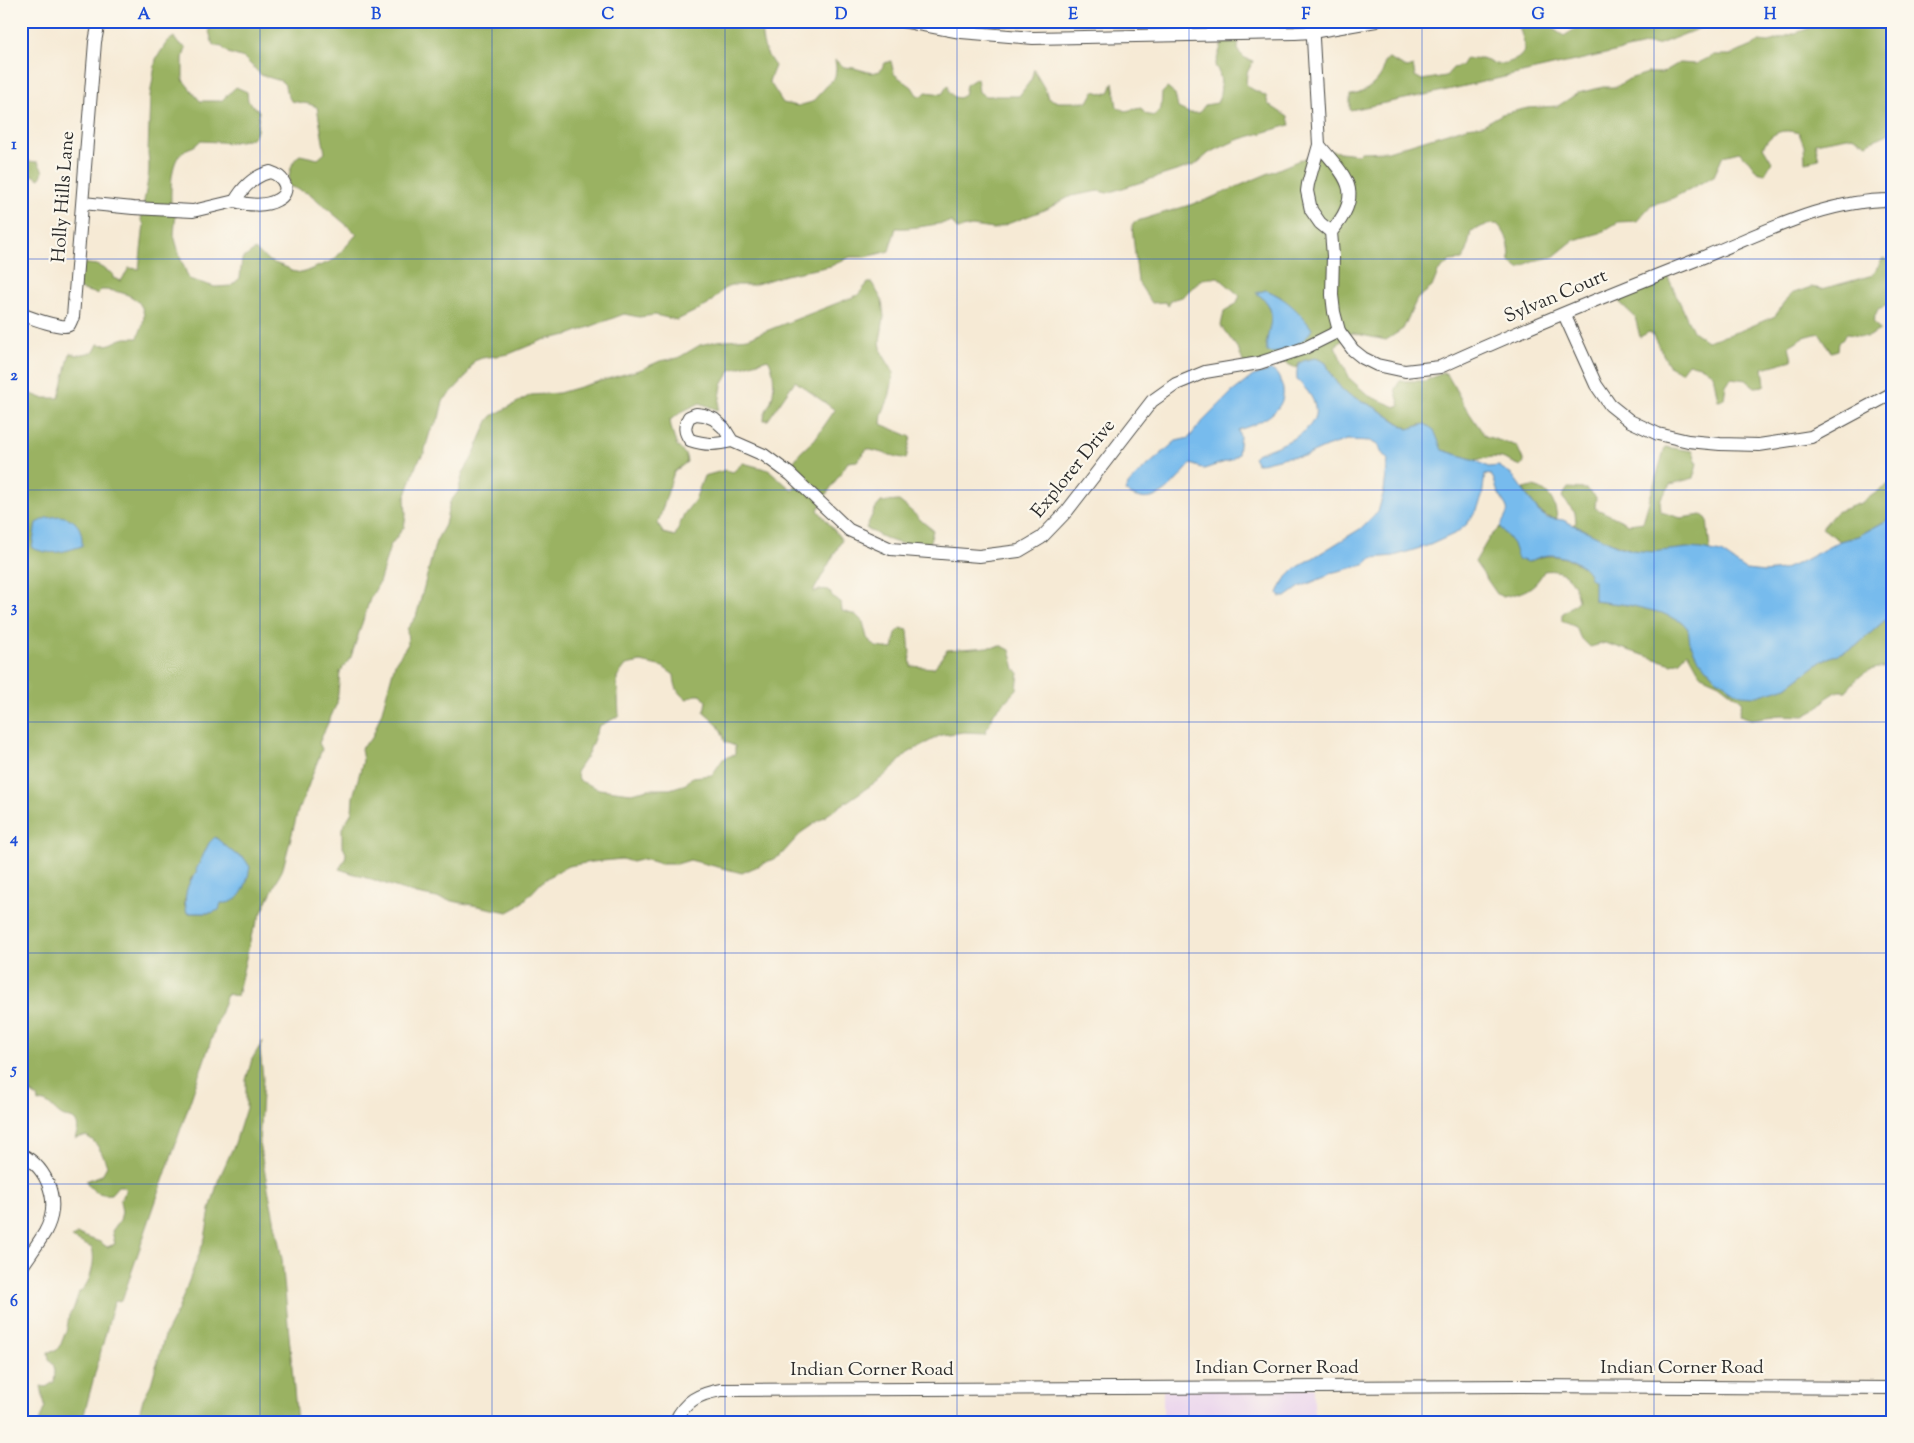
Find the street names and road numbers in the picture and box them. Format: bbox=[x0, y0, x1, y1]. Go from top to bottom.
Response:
street label: Holly Hills Lane bbox=[46, 130, 82, 264]
street label: Sylvan Court bbox=[1500, 263, 1612, 331]
street label: Explorer Drive bbox=[1026, 414, 1123, 524]
street label: Indian Corner Road bbox=[1195, 1355, 1359, 1382]
street label: Indian Corner Road bbox=[1600, 1355, 1764, 1382]
street label: Indian Corner Road bbox=[790, 1357, 954, 1384]

